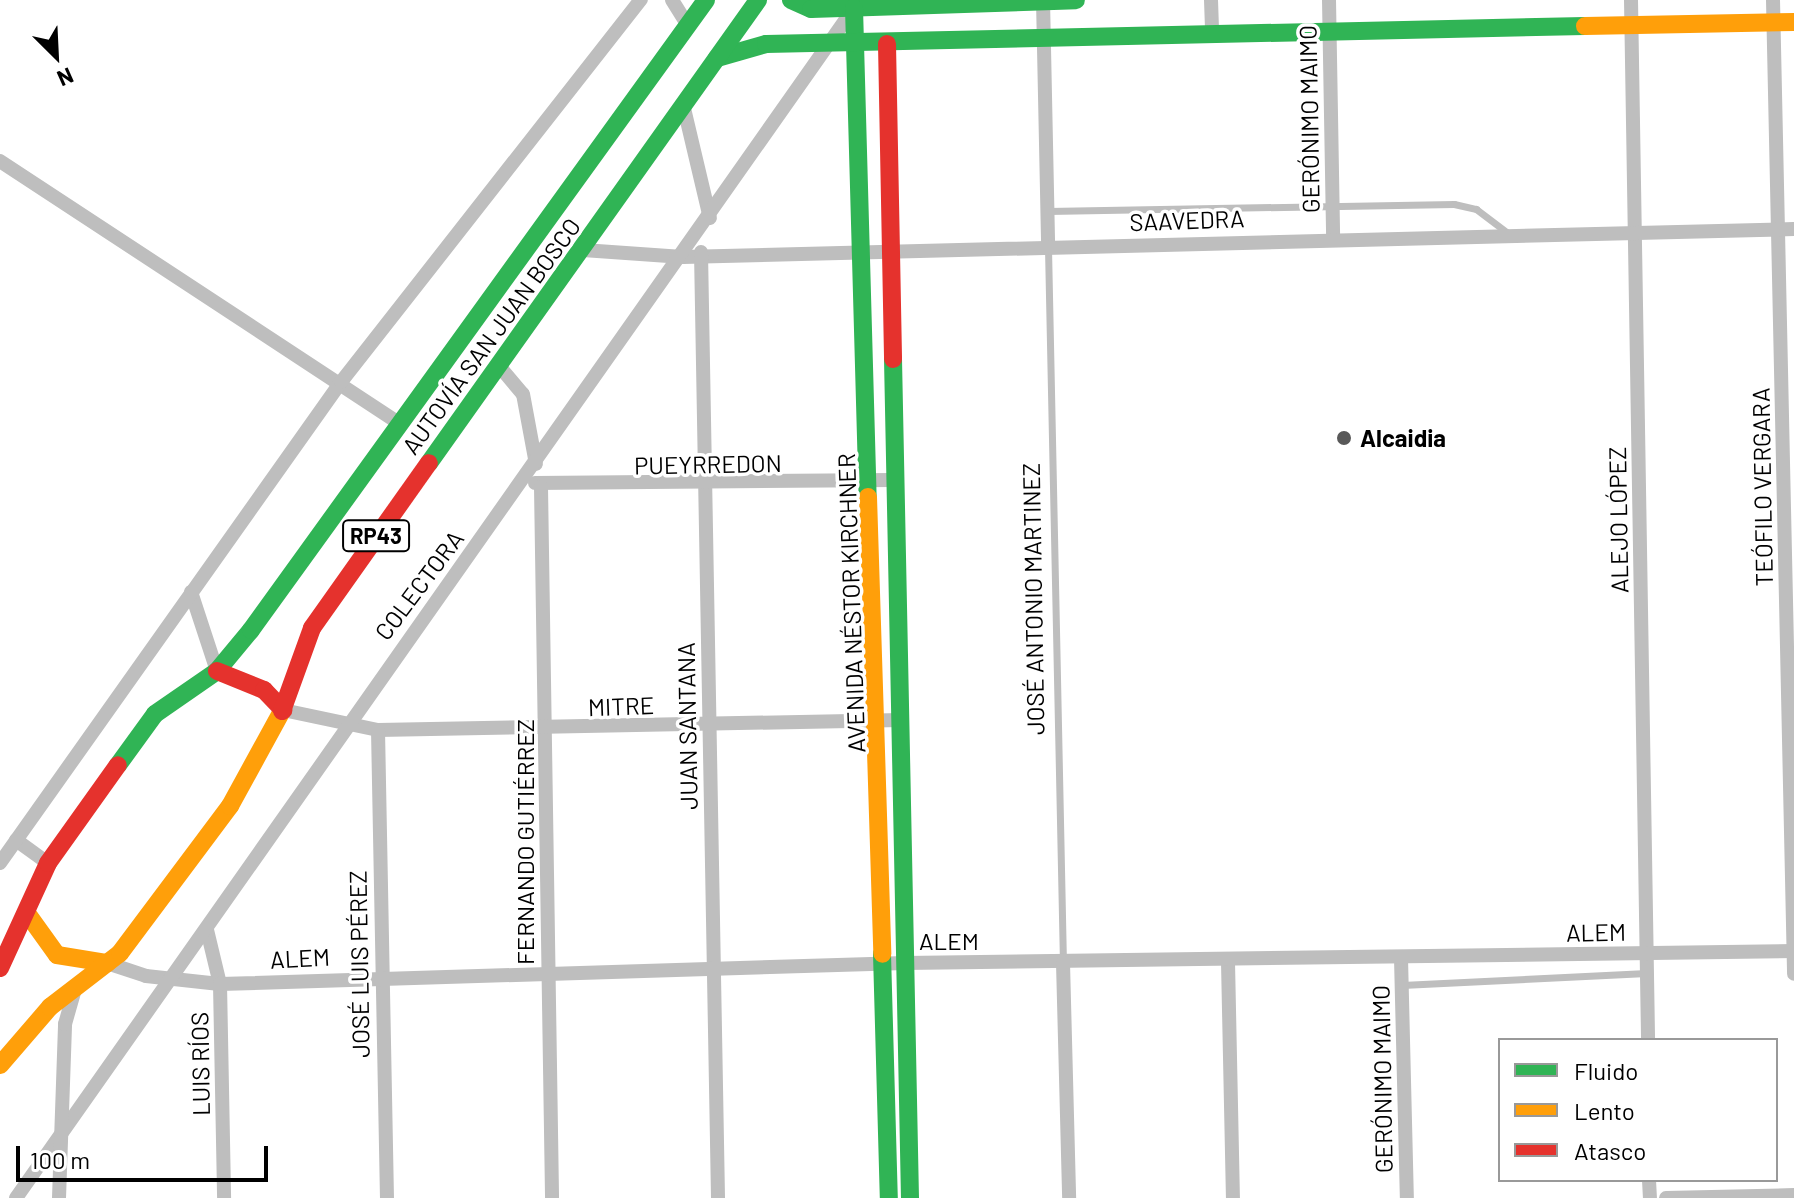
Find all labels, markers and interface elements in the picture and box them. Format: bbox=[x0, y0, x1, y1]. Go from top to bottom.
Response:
north arrow bbox=[16, 16, 96, 96]
street label: GERÓNIMO MAIMO bbox=[1293, 25, 1325, 213]
text: N bbox=[54, 63, 78, 93]
street label: SAAVEDRA bbox=[1129, 204, 1245, 236]
street label: AUTOVÍA SAN JUAN BOSCO bbox=[396, 212, 586, 460]
street label: TEÓFILO VERGARA bbox=[1746, 387, 1778, 587]
place label: Alcaidia bbox=[1360, 424, 1446, 452]
marker: Alcaidia bbox=[1335, 429, 1353, 447]
street label: ALEJO LÓPEZ bbox=[1602, 447, 1634, 593]
street label: PUEYRREDON bbox=[634, 448, 782, 480]
street label: AVENIDA NÉSTOR KIRCHNER bbox=[831, 453, 871, 753]
street label: JOSÉ ANTONIO MARTINEZ bbox=[1016, 463, 1050, 735]
road number: RP43 bbox=[342, 518, 410, 554]
street label: COLECTORA bbox=[369, 525, 469, 645]
street label: JUAN SANTANA bbox=[671, 642, 703, 810]
street label: MITRE bbox=[587, 690, 655, 722]
street label: FERNANDO GUTIÉRREZ bbox=[511, 719, 539, 965]
street label: JOSÉ LUIS PÉREZ bbox=[343, 870, 375, 1058]
street label: ALEM bbox=[1566, 917, 1626, 947]
street label: ALEM bbox=[919, 927, 979, 955]
street label: ALEM bbox=[269, 942, 331, 974]
street label: GERÓNIMO MAIMO bbox=[1366, 985, 1398, 1173]
street label: LUIS RÍOS bbox=[185, 1012, 215, 1116]
legend bbox=[1498, 1038, 1778, 1182]
text: Fluido bbox=[1574, 1056, 1638, 1085]
text: Lento bbox=[1574, 1096, 1635, 1125]
scale bar bbox=[20, 1130, 272, 1180]
text: Atasco bbox=[1574, 1136, 1646, 1165]
text: 100 m bbox=[30, 1145, 90, 1174]

